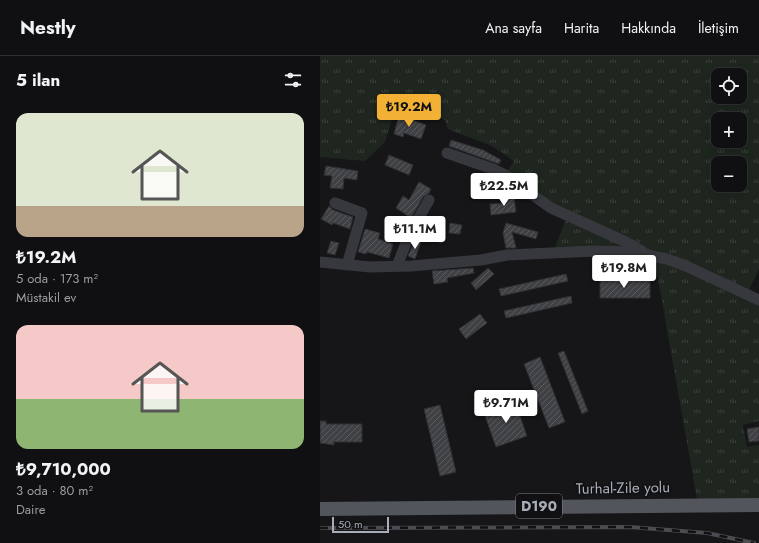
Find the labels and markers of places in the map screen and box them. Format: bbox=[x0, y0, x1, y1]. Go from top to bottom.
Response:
pin: ₺19.2M bbox=[376, 94, 442, 128]
pin: ₺22.5M bbox=[471, 173, 537, 207]
pin: ₺11.1M bbox=[382, 216, 448, 250]
pin: ₺19.8M bbox=[591, 255, 657, 289]
pin: ₺9.71M bbox=[473, 390, 539, 424]

